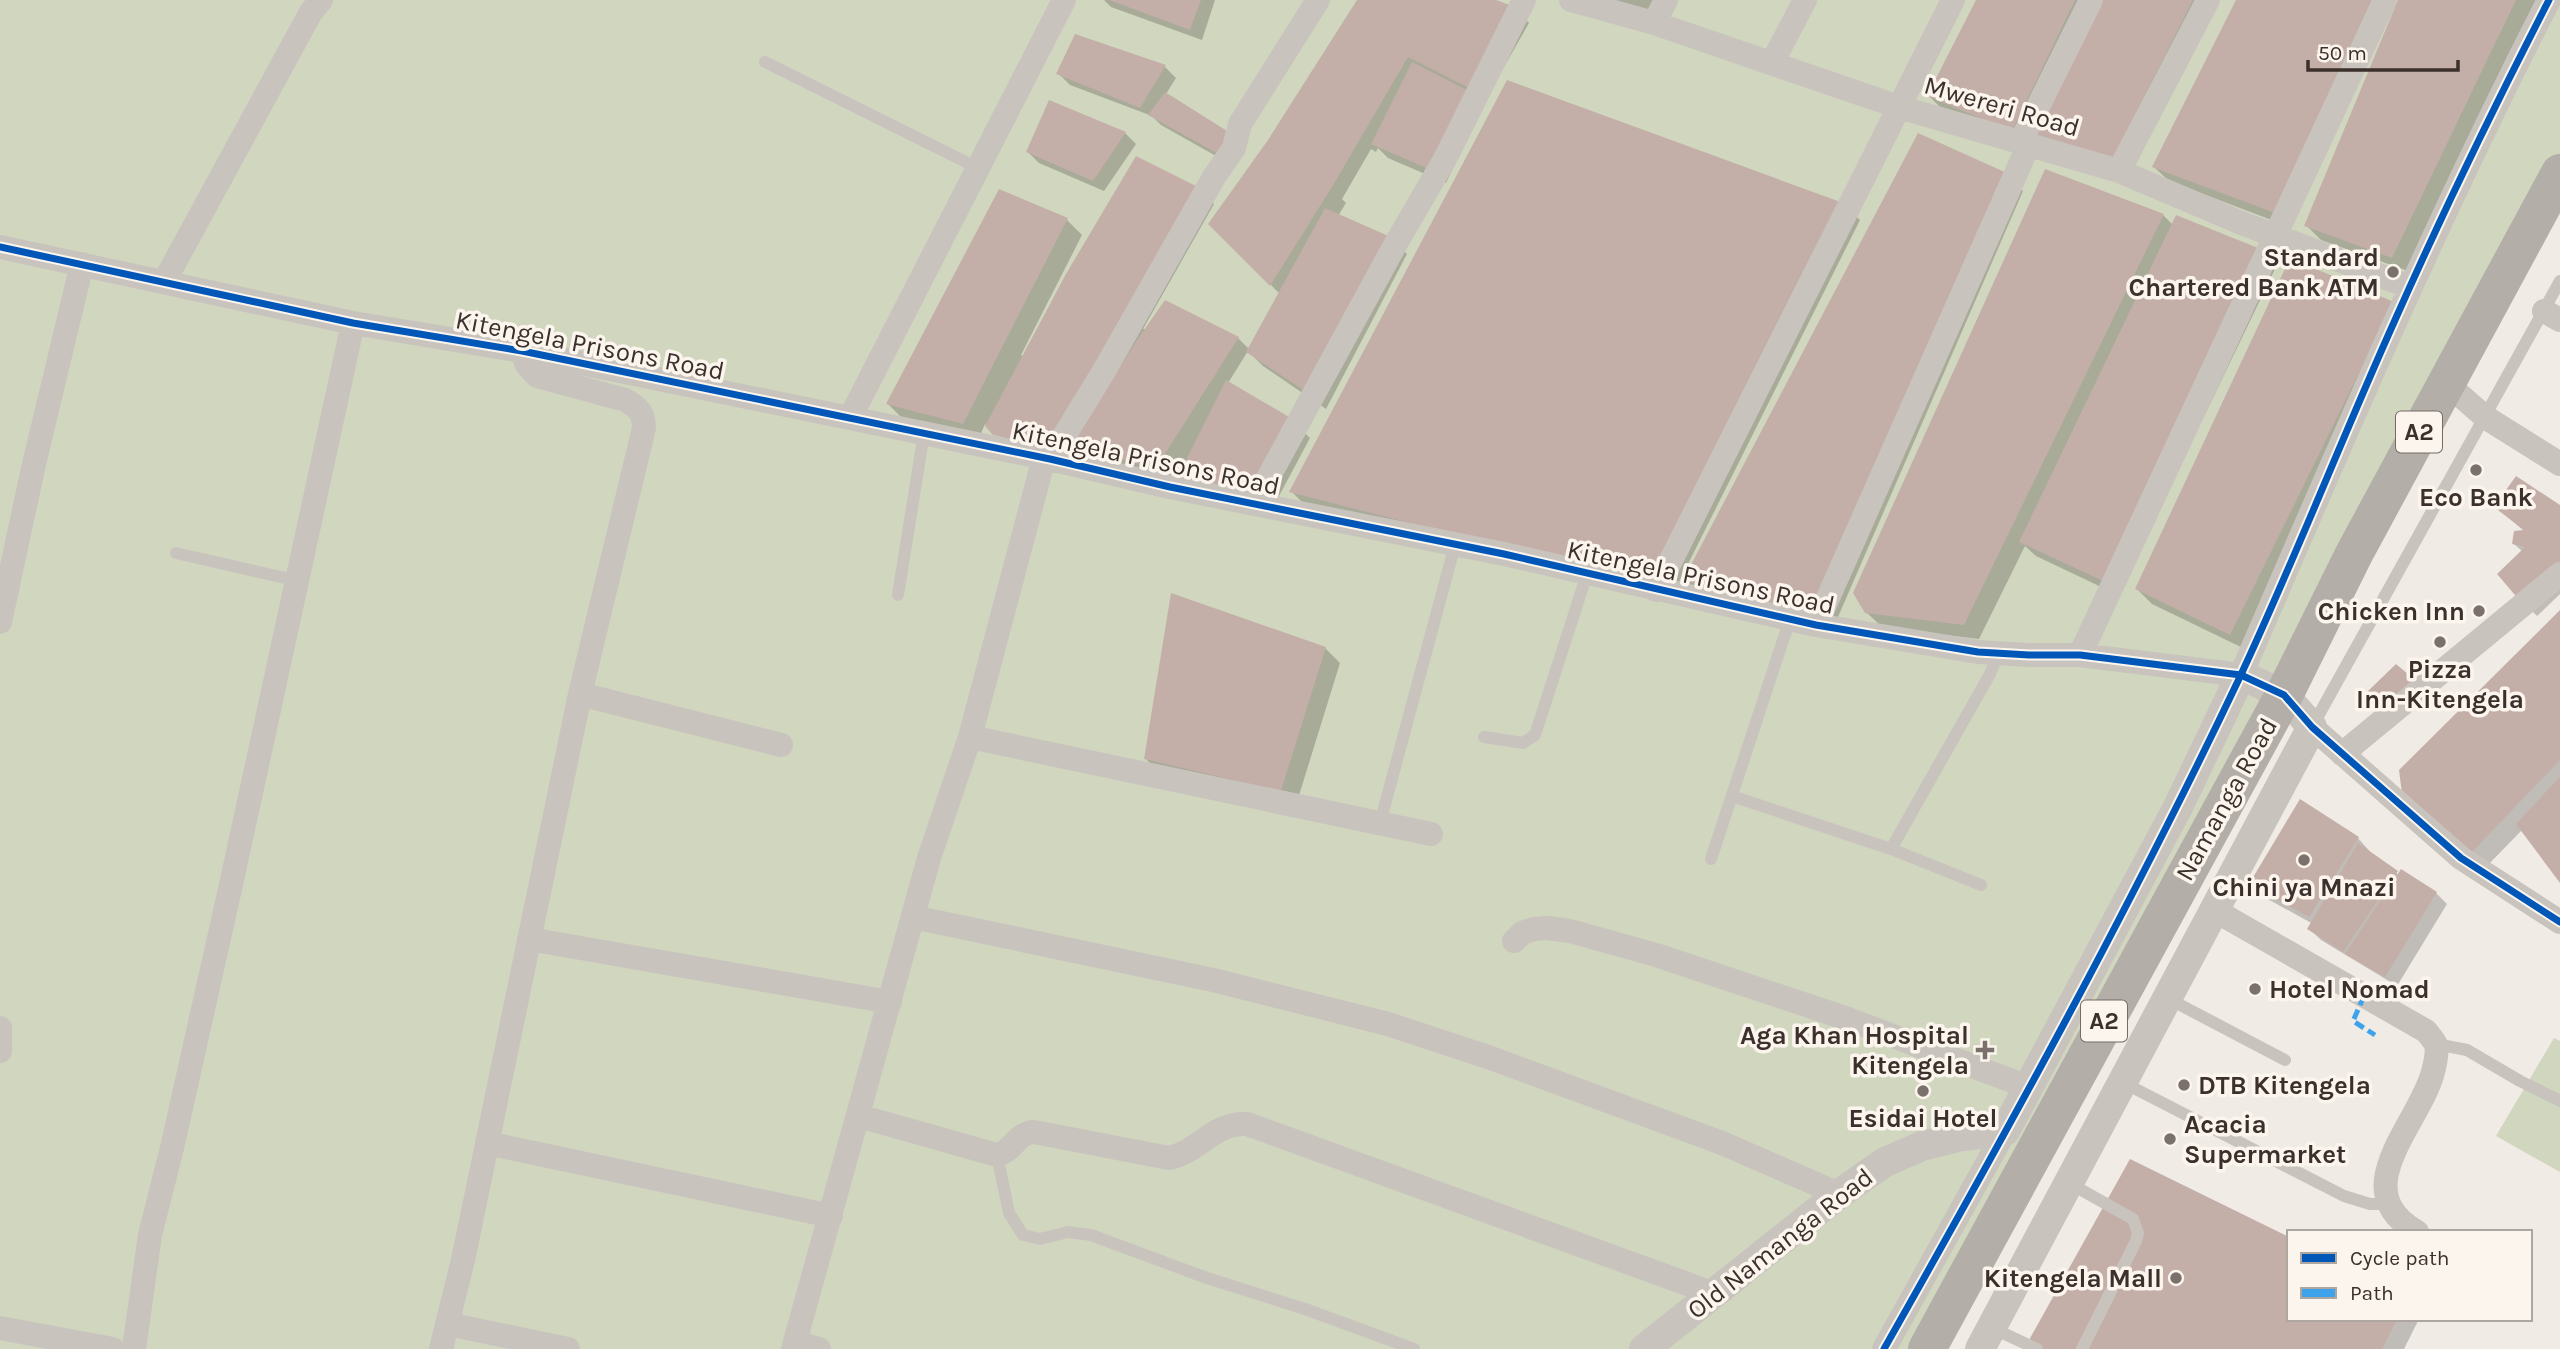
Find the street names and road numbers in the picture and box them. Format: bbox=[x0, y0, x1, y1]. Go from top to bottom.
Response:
street label: Mwereri Road bbox=[1921, 70, 2083, 143]
street label: Kitengela Prisons Road bbox=[453, 304, 727, 387]
road number: A2 bbox=[2396, 412, 2442, 452]
street label: Kitengela Prisons Road bbox=[1009, 415, 1283, 502]
street label: Kitengela Prisons Road bbox=[1564, 534, 1838, 621]
street label: Namanga Road bbox=[2169, 712, 2284, 886]
road number: A2 bbox=[2081, 1001, 2127, 1042]
street label: Old Namanga Road bbox=[1681, 1161, 1879, 1326]

